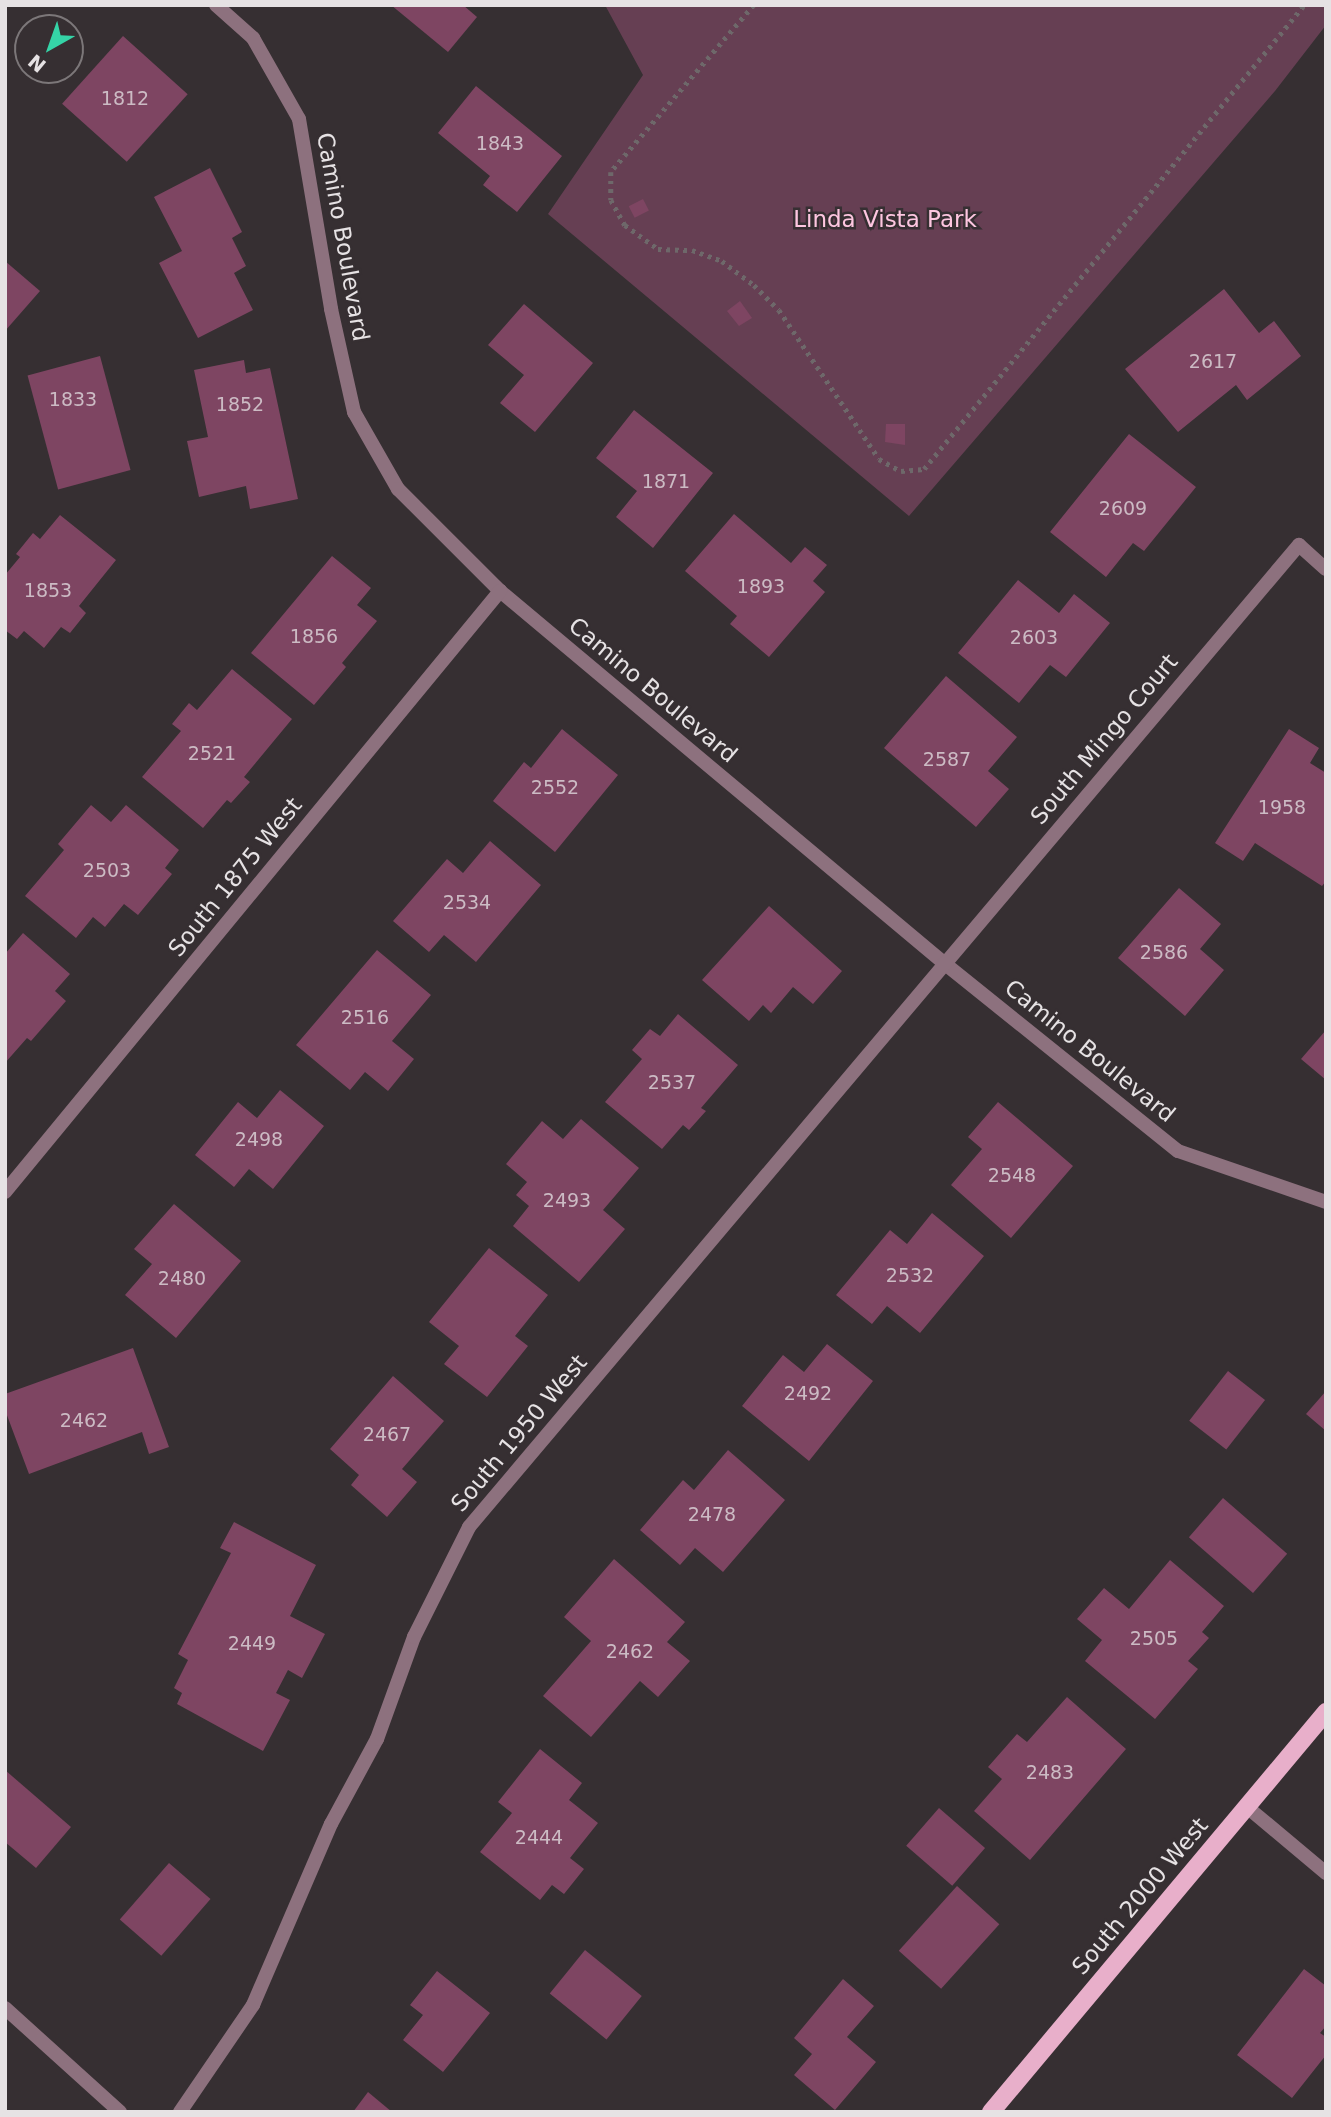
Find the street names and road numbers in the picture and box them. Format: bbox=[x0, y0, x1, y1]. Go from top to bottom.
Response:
street label: Camino Boulevard bbox=[311, 131, 375, 343]
street label: Camino Boulevard bbox=[563, 612, 743, 768]
street label: South Mingo Court bbox=[1025, 648, 1183, 830]
street label: South 1875 West bbox=[162, 792, 308, 962]
street label: Camino Boulevard bbox=[999, 974, 1181, 1128]
street label: South 1950 West bbox=[445, 1349, 593, 1517]
street label: South 2000 West bbox=[1066, 1812, 1214, 1980]

